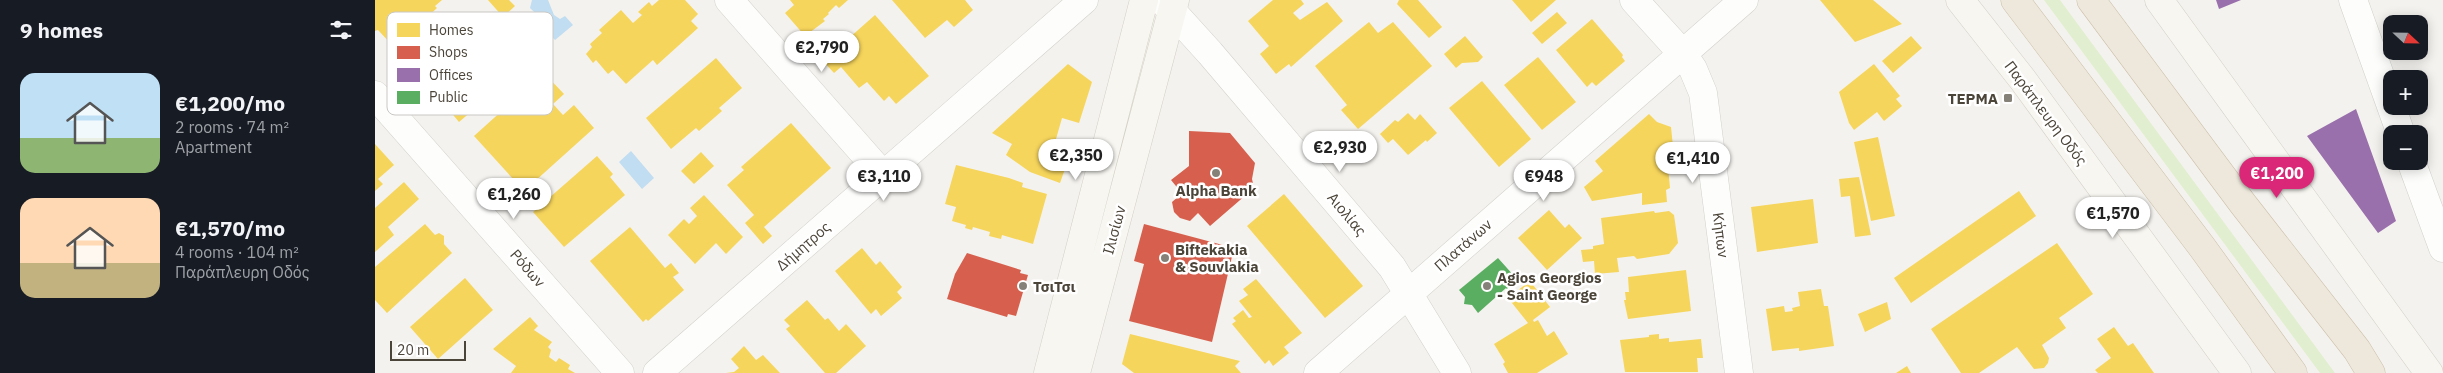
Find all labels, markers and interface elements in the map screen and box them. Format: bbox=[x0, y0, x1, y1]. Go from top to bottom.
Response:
legend bbox=[387, 12, 553, 115]
north arrow bbox=[2383, 15, 2427, 60]
map controls bbox=[2383, 15, 2428, 170]
text: 9 homes bbox=[20, 16, 103, 44]
icon: filters bbox=[327, 16, 355, 44]
text: Homes bbox=[429, 21, 474, 39]
pin: €2,790 bbox=[781, 30, 863, 73]
text: €2,790 bbox=[795, 37, 849, 57]
text: Shops bbox=[429, 43, 468, 61]
street label: Παράπλευρη Οδός bbox=[2000, 57, 2092, 169]
text: Offices bbox=[429, 66, 473, 84]
button: + bbox=[2383, 70, 2428, 115]
text: Public bbox=[429, 88, 468, 106]
text: €1,200/mo bbox=[175, 89, 285, 117]
place label: ΤΕΡΜΑ bbox=[1948, 89, 1998, 108]
marker: ΤΕΡΜΑ bbox=[2002, 92, 2014, 104]
icon: home bbox=[60, 93, 120, 153]
text: 2 rooms · 74 m² bbox=[175, 117, 289, 137]
button: − bbox=[2383, 125, 2428, 170]
pin: €2,930 bbox=[1299, 130, 1381, 173]
text: Apartment bbox=[175, 137, 252, 157]
text: €2,930 bbox=[1313, 137, 1367, 157]
pin: €2,350 bbox=[1035, 138, 1117, 181]
pin: €1,410 bbox=[1652, 142, 1734, 184]
text: €2,350 bbox=[1049, 145, 1103, 165]
text: €1,410 bbox=[1666, 148, 1720, 168]
pin: €1,200 bbox=[2236, 156, 2318, 199]
pin: €3,110 bbox=[843, 160, 925, 202]
pin: €948 bbox=[1514, 160, 1574, 202]
text: €1,200 bbox=[2250, 163, 2304, 183]
text: €3,110 bbox=[857, 166, 911, 186]
text: €948 bbox=[1525, 166, 1563, 186]
marker: Alpha Bank bbox=[1210, 167, 1222, 179]
pin: €1,260 bbox=[473, 178, 555, 220]
place label: Alpha Bank bbox=[1175, 181, 1257, 200]
text: €1,260 bbox=[487, 184, 541, 204]
street label: Αιολίας bbox=[1323, 188, 1371, 240]
pin: €1,570 bbox=[2072, 196, 2154, 239]
street label: Ιλισίων bbox=[1098, 203, 1130, 257]
text: €1,570 bbox=[2086, 203, 2140, 223]
street label: Κήπων bbox=[1709, 211, 1733, 259]
text: €1,570/mo bbox=[175, 214, 285, 242]
street label: Πλατάνων bbox=[1430, 215, 1496, 275]
street label: Δήμητρος bbox=[772, 217, 834, 275]
icon: home bbox=[60, 218, 120, 278]
place label: Biftekakia & Souvlakia bbox=[1175, 240, 1259, 276]
text: 4 rooms · 104 m² bbox=[175, 242, 299, 262]
street label: Ρόδων bbox=[506, 245, 550, 291]
marker: Biftekakia & Souvlakia bbox=[1159, 252, 1171, 264]
text: Παράπλευρη Οδός bbox=[175, 262, 310, 282]
place label: Agios Georgios - Saint George bbox=[1497, 268, 1602, 304]
place label: ΤσιΤσι bbox=[1033, 277, 1075, 296]
marker: ΤσιΤσι bbox=[1017, 280, 1029, 292]
marker: Agios Georgios - Saint George bbox=[1481, 280, 1493, 292]
scale bar bbox=[390, 338, 466, 361]
text: 20 m bbox=[397, 341, 429, 359]

